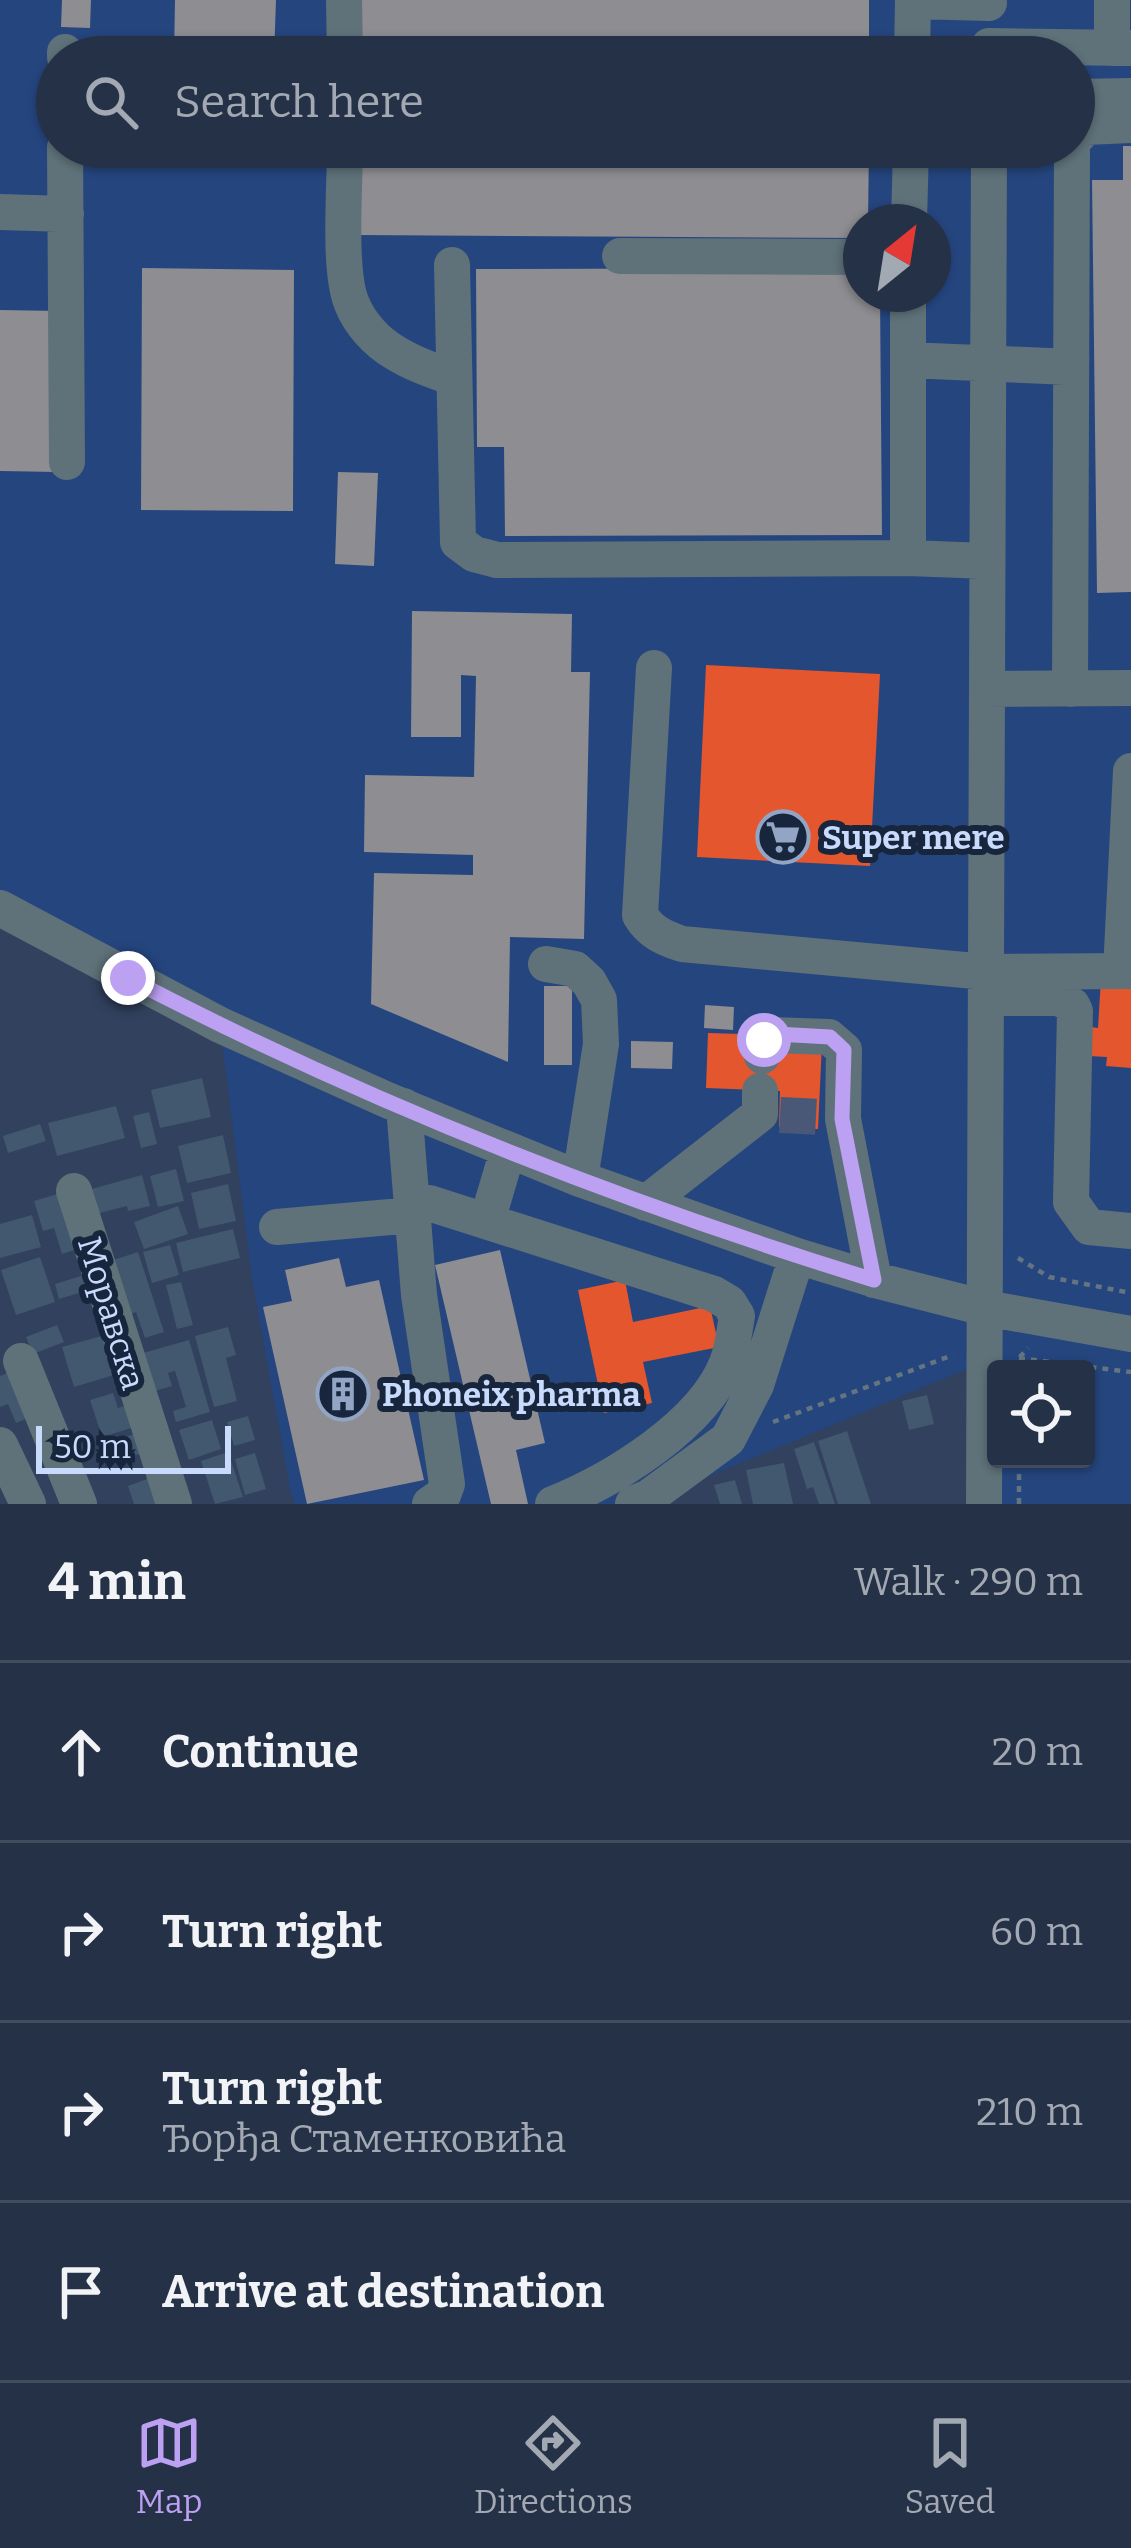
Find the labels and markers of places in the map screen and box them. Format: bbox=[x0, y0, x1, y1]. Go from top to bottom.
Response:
supermarket icon: Super mere bbox=[755, 809, 811, 865]
place label: Super mere bbox=[822, 818, 1005, 858]
building icon: Phoneix pharma bbox=[315, 1366, 371, 1422]
place label: Phoneix pharma bbox=[382, 1375, 641, 1415]

